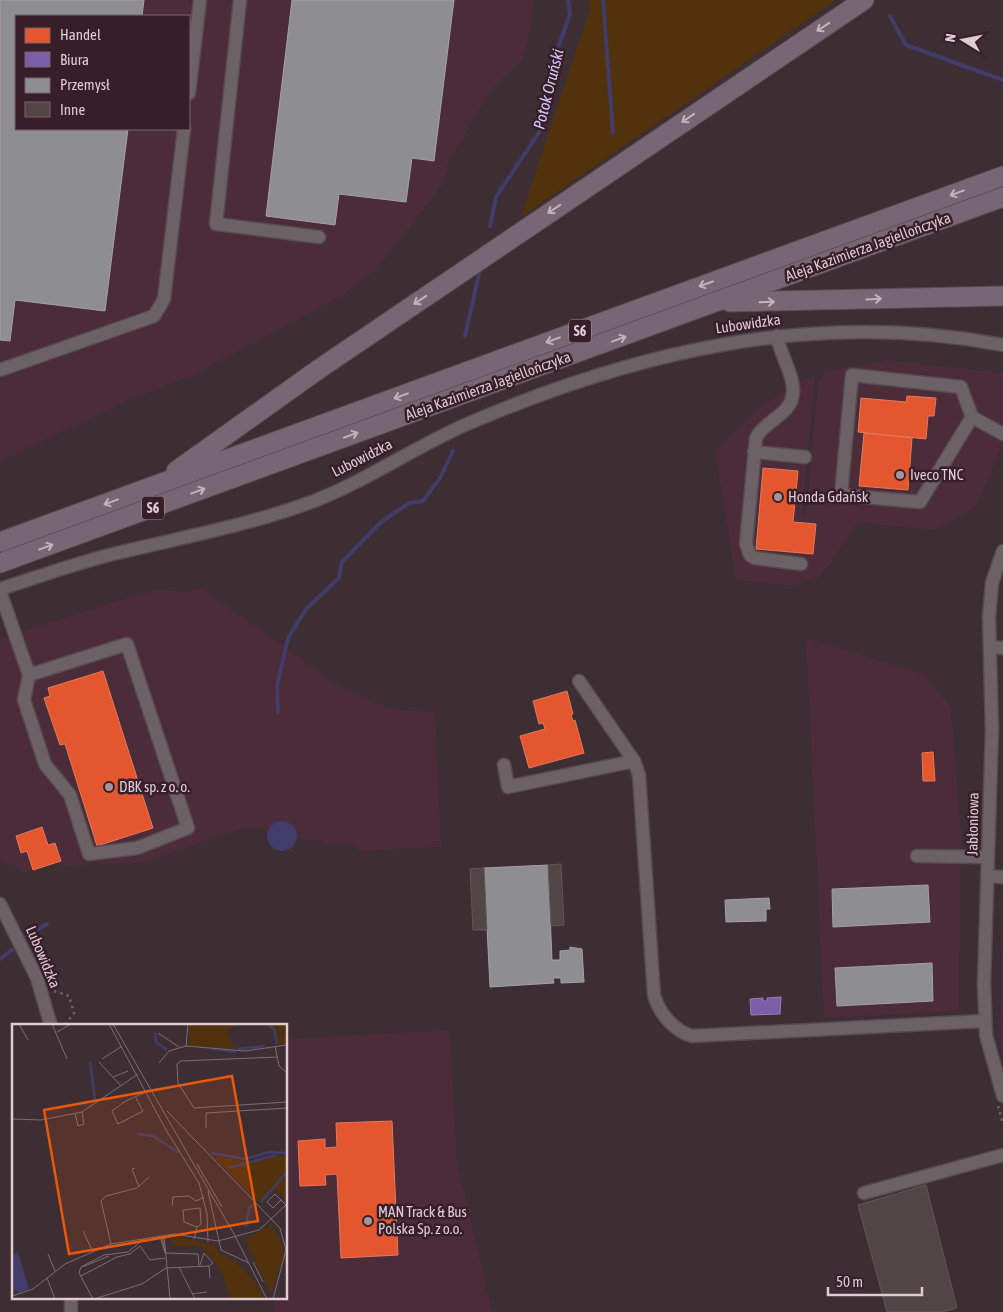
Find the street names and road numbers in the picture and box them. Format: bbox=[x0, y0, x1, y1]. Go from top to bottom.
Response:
street label: Aleja Kazimierza Jagiellończyka bbox=[783, 209, 953, 284]
street label: Lubowidzka bbox=[714, 311, 782, 336]
road number: S6 bbox=[569, 320, 591, 342]
street label: Aleja Kazimierza Jagiellończyka bbox=[403, 348, 573, 423]
street label: Lubowidzka bbox=[329, 435, 395, 480]
road number: S6 bbox=[142, 496, 164, 520]
street label: Jabłoniowa bbox=[963, 792, 982, 856]
street label: Lubowidzka bbox=[23, 923, 64, 990]

